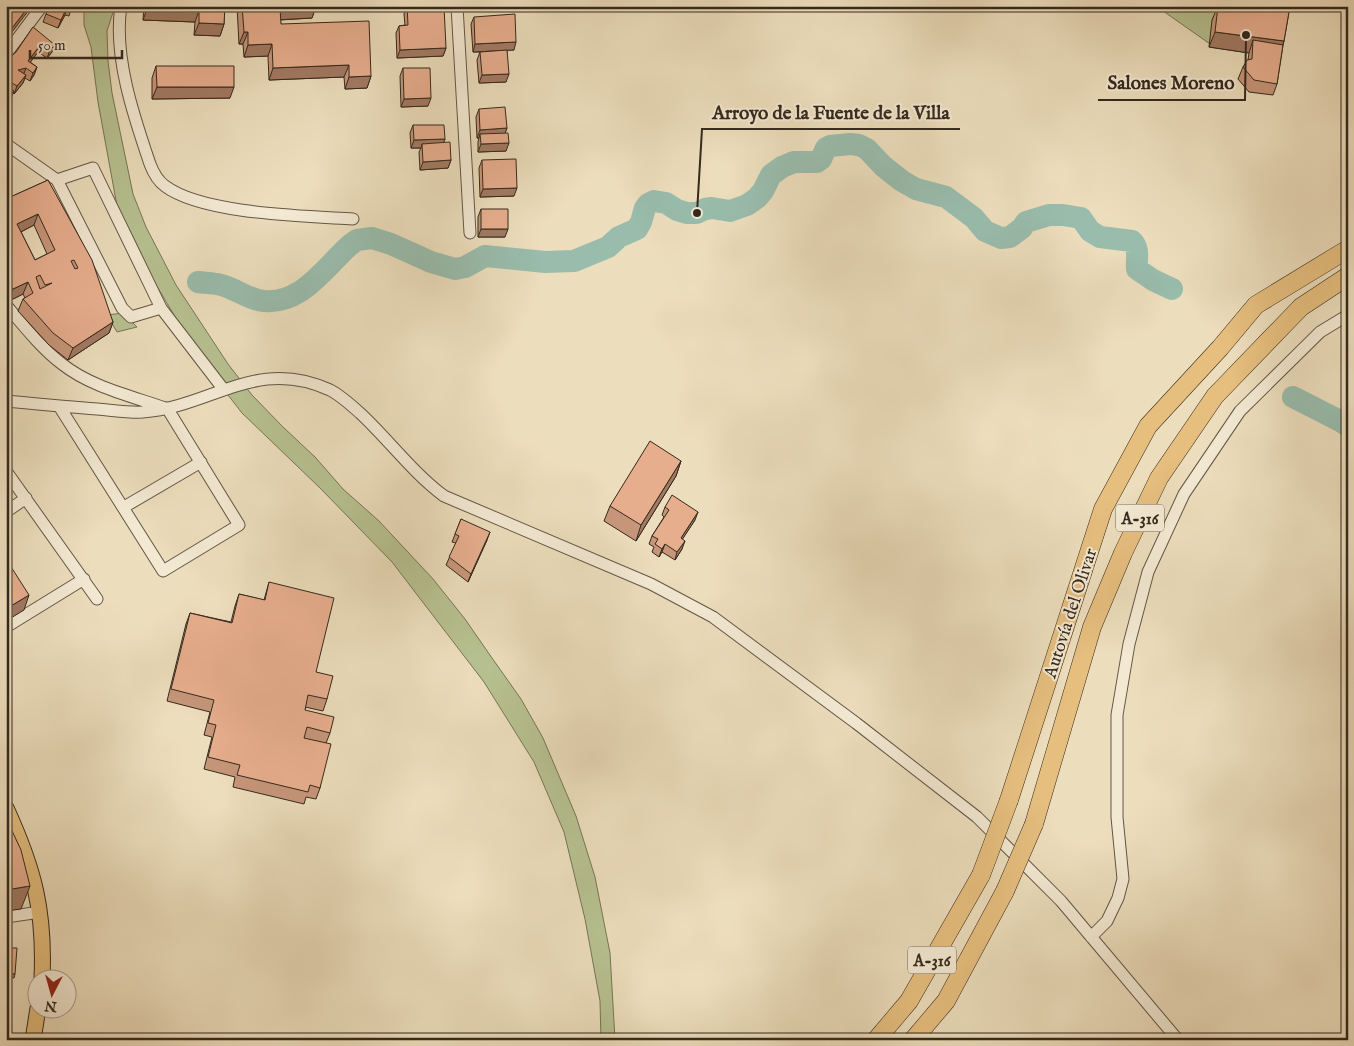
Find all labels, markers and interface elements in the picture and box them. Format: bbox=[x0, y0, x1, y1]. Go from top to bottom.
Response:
scale bar bbox=[30, 28, 122, 60]
text: 50 m bbox=[38, 36, 66, 55]
callout: Salones Moreno bbox=[1098, 66, 1245, 100]
text: Salones Moreno bbox=[1108, 72, 1234, 96]
callout: Arroyo de la Fuente de la Villa bbox=[702, 95, 960, 129]
text: Arroyo de la Fuente de la Villa bbox=[711, 102, 951, 126]
road number: A-316 bbox=[1116, 504, 1164, 532]
street label: Autovía del Olivar bbox=[1039, 545, 1103, 682]
road number: A-316 bbox=[908, 946, 956, 974]
north arrow bbox=[28, 968, 78, 1018]
text: N bbox=[44, 996, 59, 1016]

